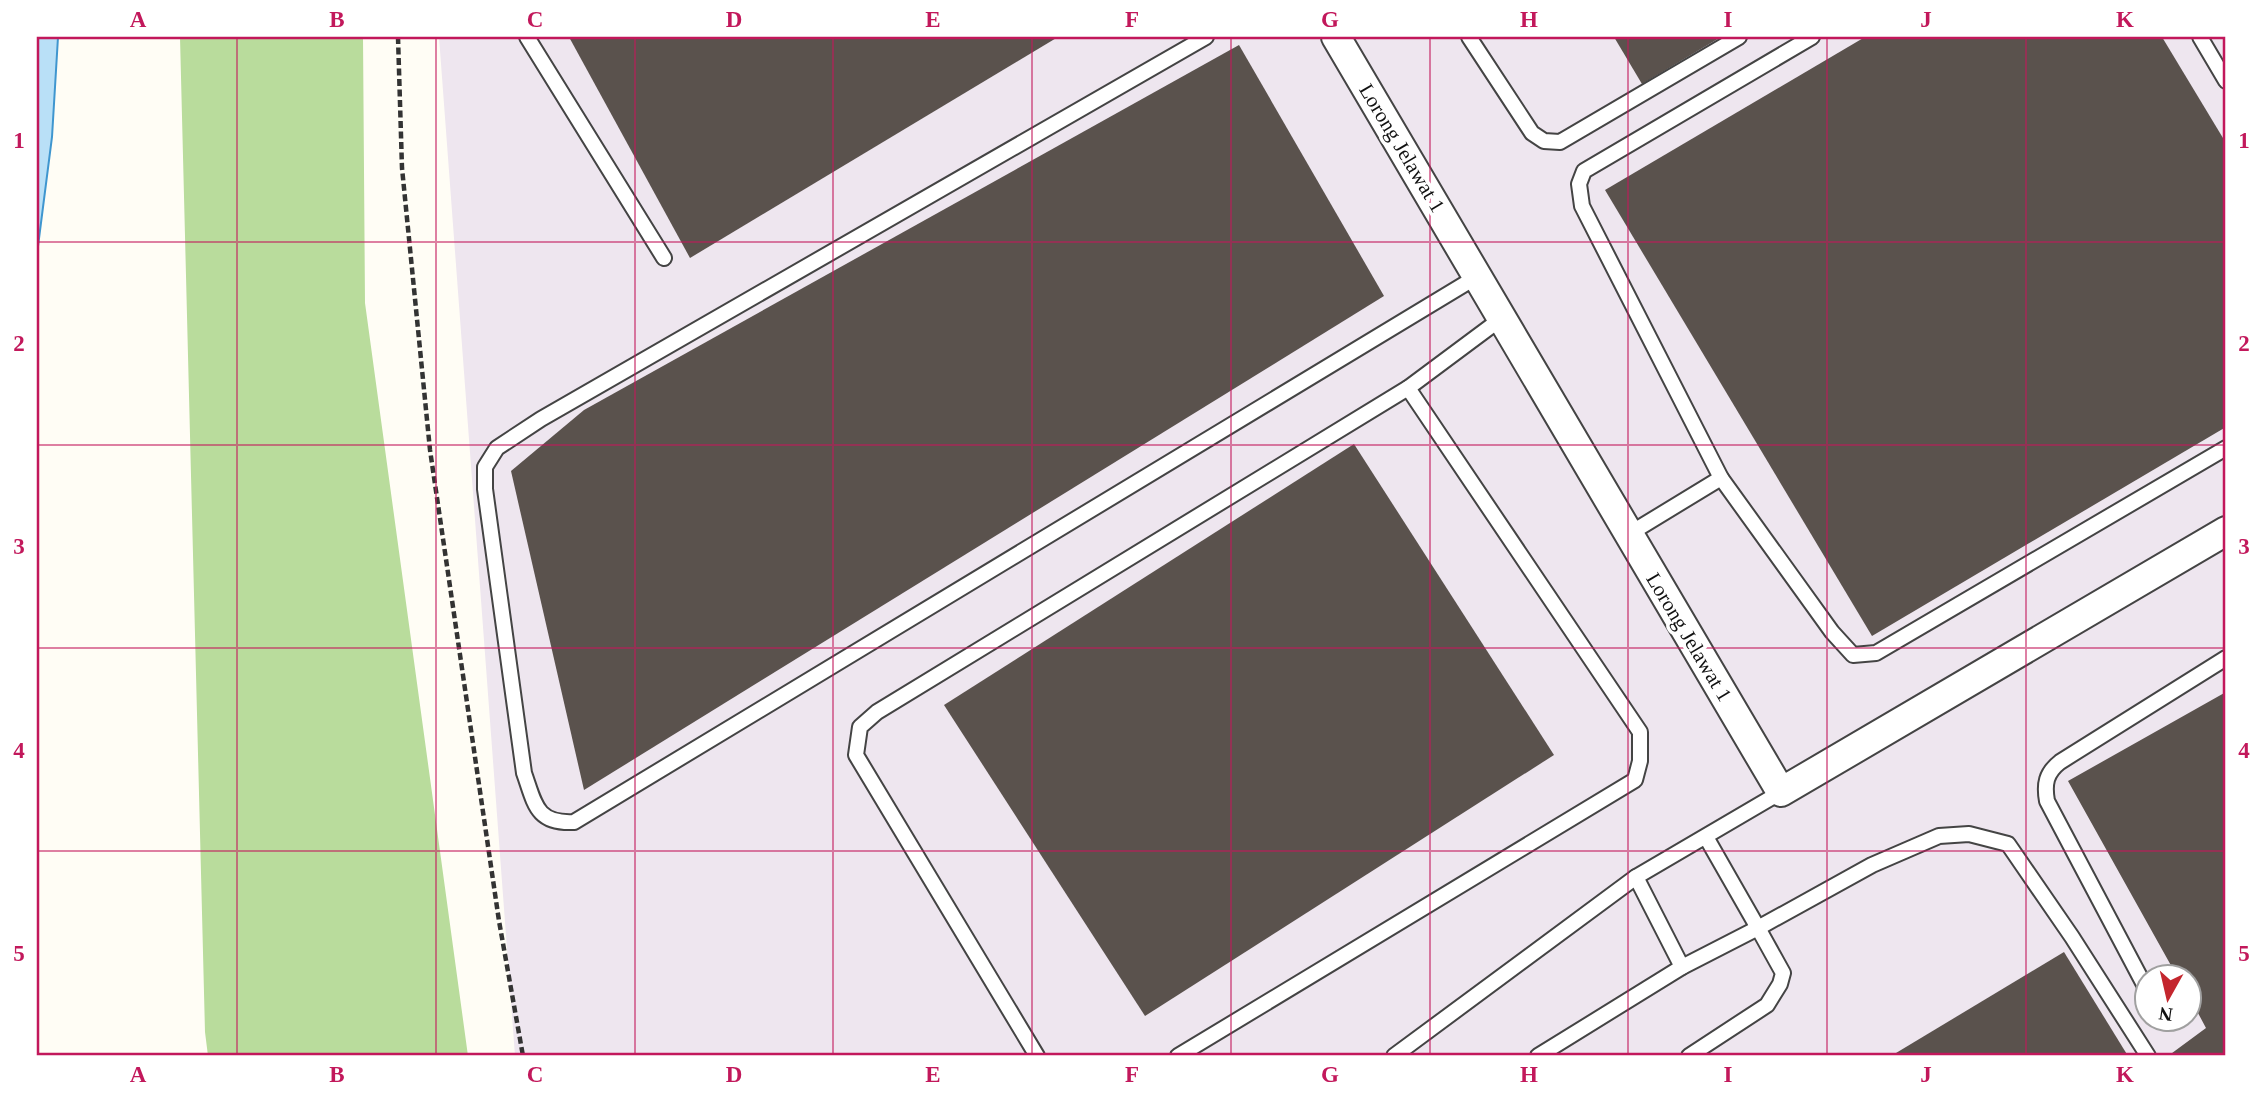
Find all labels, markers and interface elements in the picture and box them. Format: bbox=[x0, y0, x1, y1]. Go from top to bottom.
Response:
text: A bbox=[130, 7, 147, 32]
text: B bbox=[329, 7, 345, 32]
text: C bbox=[527, 7, 543, 32]
text: D bbox=[726, 7, 742, 32]
text: E bbox=[925, 7, 941, 32]
text: F bbox=[1125, 7, 1139, 32]
text: G bbox=[1321, 7, 1339, 32]
text: H bbox=[1520, 7, 1538, 32]
text: I bbox=[1724, 7, 1733, 32]
text: J bbox=[1920, 7, 1932, 32]
text: K bbox=[2116, 7, 2134, 32]
street label: Lorong Jelawat 1 bbox=[1354, 79, 1450, 217]
text: 1 bbox=[13, 128, 25, 153]
text: 1 bbox=[2238, 128, 2250, 153]
text: 2 bbox=[13, 331, 25, 356]
text: 2 bbox=[2238, 331, 2250, 356]
text: 3 bbox=[13, 534, 25, 559]
text: 3 bbox=[2238, 534, 2250, 559]
street label: Lorong Jelawat 1 bbox=[1641, 568, 1737, 706]
text: 4 bbox=[13, 738, 25, 763]
text: 4 bbox=[2238, 738, 2250, 763]
text: 5 bbox=[13, 941, 25, 966]
text: 5 bbox=[2238, 941, 2250, 966]
north arrow bbox=[2134, 964, 2204, 1034]
text: N bbox=[2157, 1003, 2174, 1026]
text: A bbox=[130, 1062, 147, 1087]
text: B bbox=[329, 1062, 345, 1087]
text: C bbox=[527, 1062, 543, 1087]
text: D bbox=[726, 1062, 742, 1087]
text: E bbox=[925, 1062, 941, 1087]
text: F bbox=[1125, 1062, 1139, 1087]
text: G bbox=[1321, 1062, 1339, 1087]
text: H bbox=[1520, 1062, 1538, 1087]
text: I bbox=[1724, 1062, 1733, 1087]
text: J bbox=[1920, 1062, 1932, 1087]
text: K bbox=[2116, 1062, 2134, 1087]

